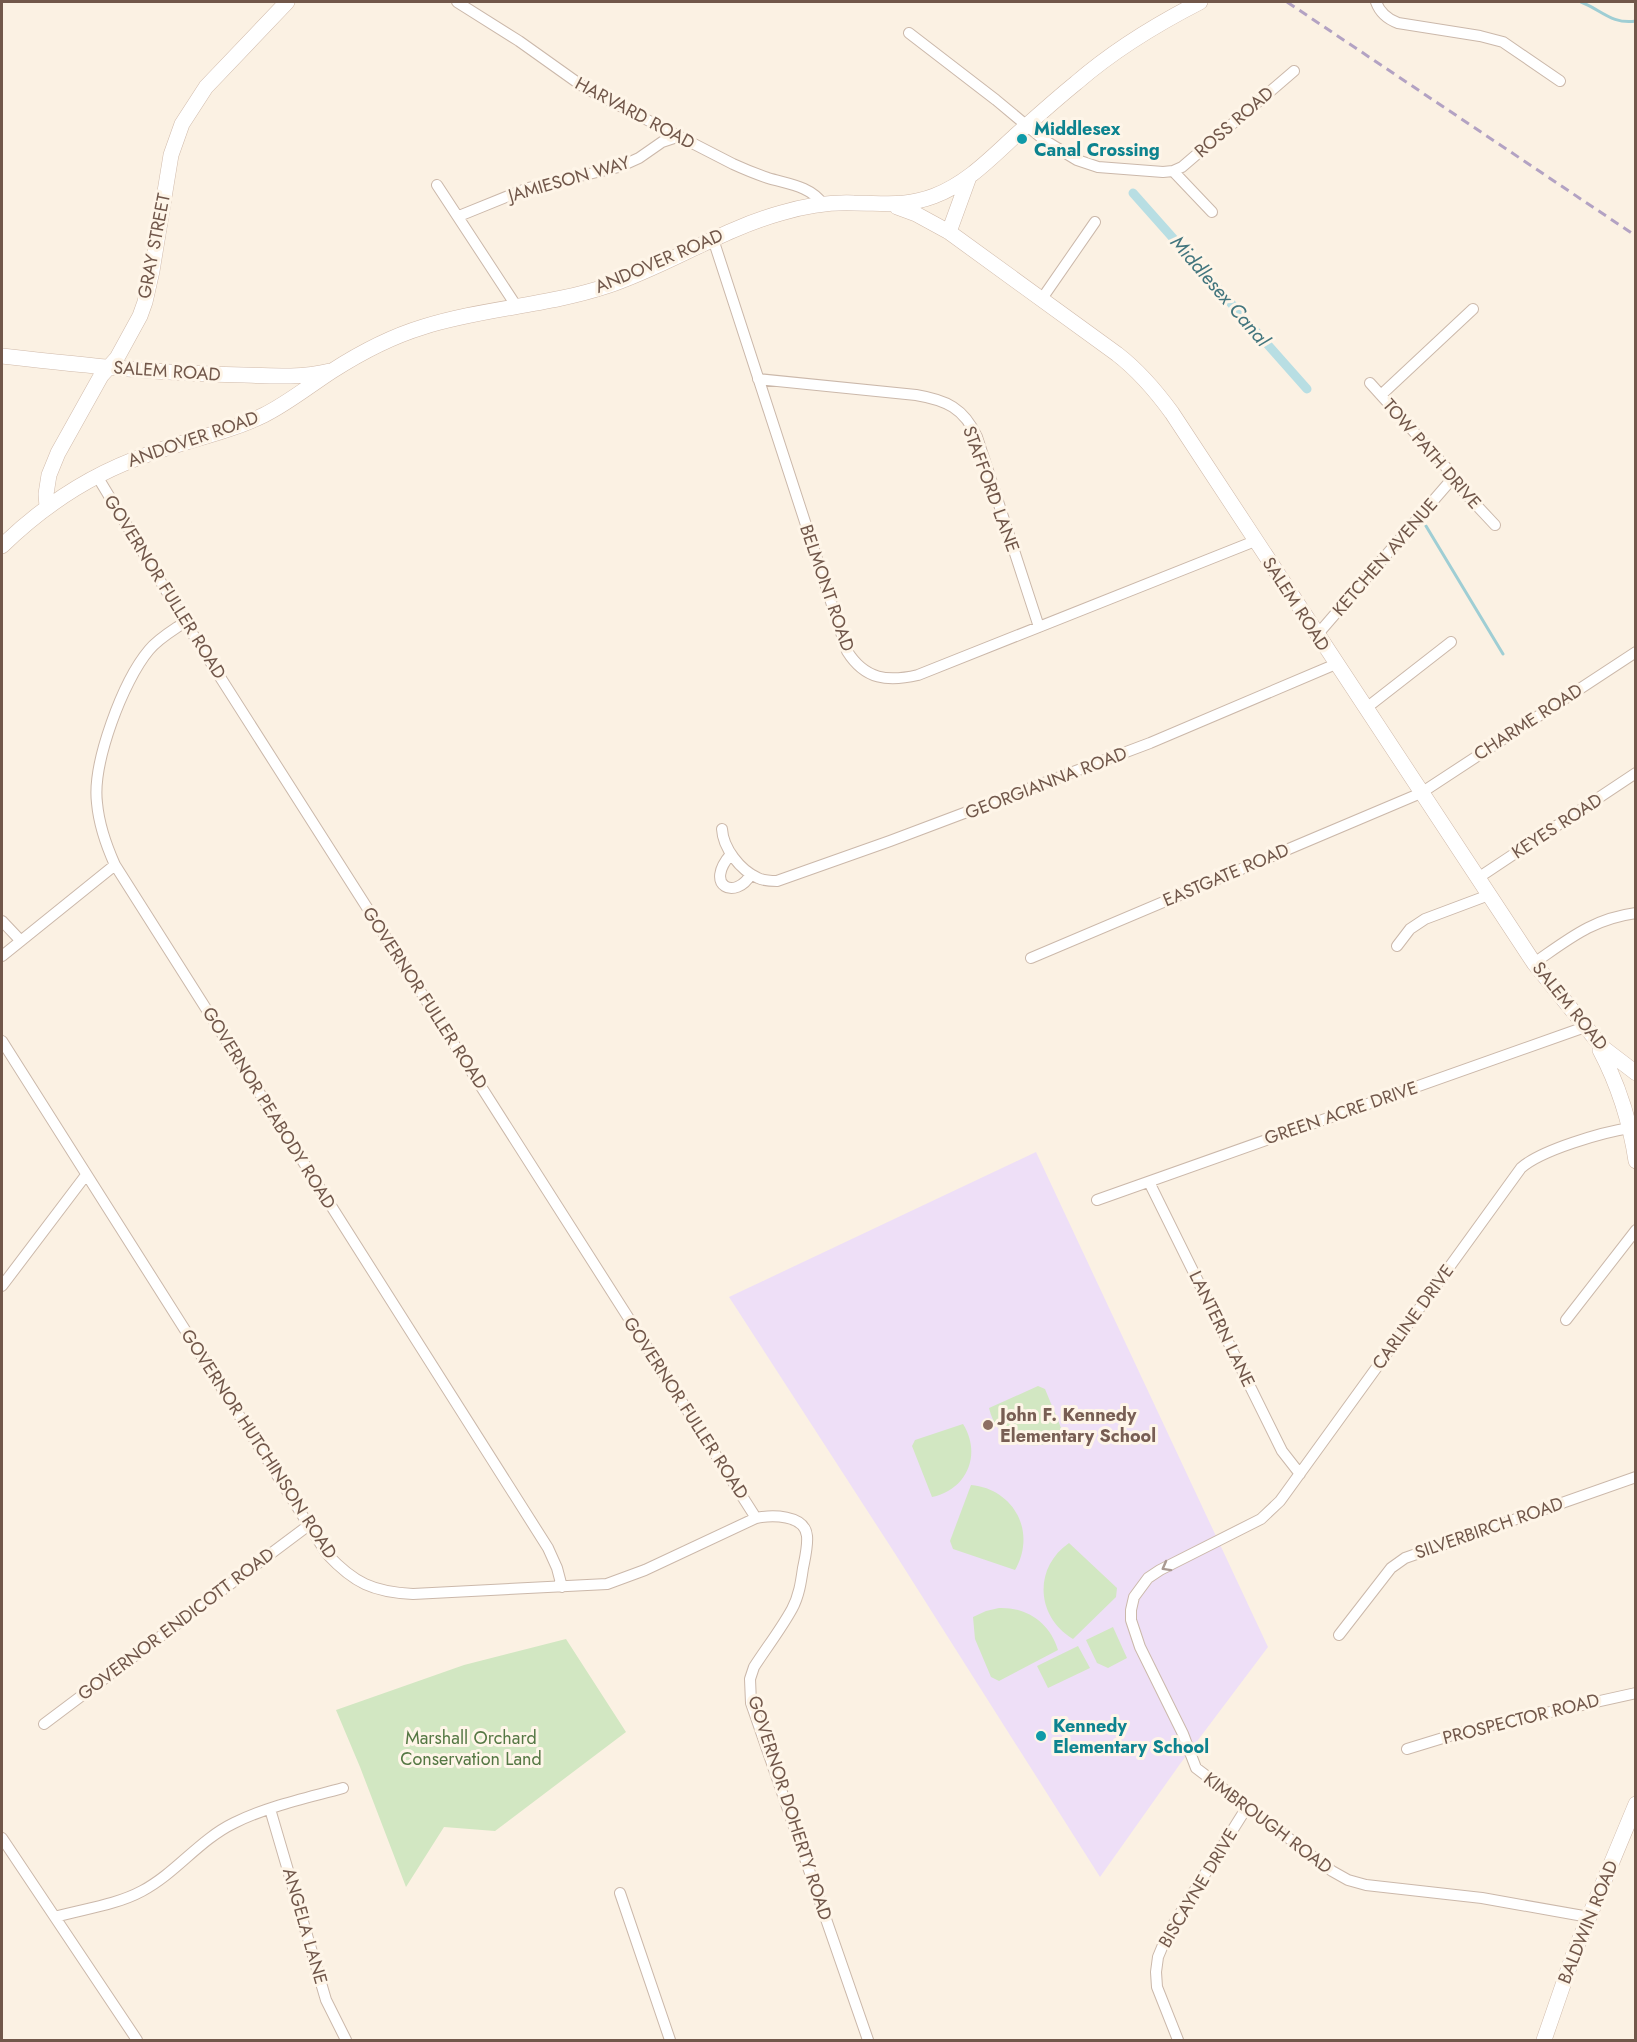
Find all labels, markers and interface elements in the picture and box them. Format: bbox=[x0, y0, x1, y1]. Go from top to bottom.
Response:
street label: HARVARD ROAD bbox=[570, 70, 700, 156]
street label: ROSS ROAD bbox=[1189, 80, 1279, 164]
place label: Middlesex Canal Crossing bbox=[1034, 116, 1160, 163]
marker: Middlesex Canal Crossing bbox=[1015, 132, 1029, 146]
street label: JAMIESON WAY bbox=[503, 149, 634, 209]
street label: GRAY STREET bbox=[131, 191, 177, 301]
street label: ANDOVER ROAD bbox=[591, 222, 727, 300]
water label: Middlesex Canal bbox=[1163, 229, 1278, 354]
street label: SALEM ROAD bbox=[112, 354, 222, 388]
street label: TOW PATH DRIVE bbox=[1377, 393, 1487, 515]
street label: ANDOVER ROAD bbox=[124, 404, 262, 474]
street label: STAFFORD LANE bbox=[956, 422, 1026, 556]
street label: GOVERNOR FULLER ROAD bbox=[98, 490, 232, 684]
street label: KETCHEN AVENUE bbox=[1326, 492, 1444, 622]
street label: BELMONT ROAD bbox=[793, 521, 861, 655]
street label: SALEM ROAD bbox=[1256, 552, 1336, 656]
street label: CHARME ROAD bbox=[1469, 677, 1587, 767]
street label: GEORGIANNA ROAD bbox=[961, 740, 1131, 826]
street label: KEYES ROAD bbox=[1507, 787, 1607, 865]
street label: EASTGATE ROAD bbox=[1159, 837, 1293, 913]
street label: GOVERNOR FULLER ROAD bbox=[356, 902, 494, 1094]
street label: SALEM ROAD bbox=[1526, 956, 1614, 1056]
street label: GOVERNOR PEABODY ROAD bbox=[196, 1002, 342, 1214]
street label: GREEN ACRE DRIVE bbox=[1261, 1075, 1421, 1151]
street label: CARLINE DRIVE bbox=[1366, 1259, 1460, 1375]
street label: LANTERN LANE bbox=[1183, 1266, 1261, 1392]
street label: GOVERNOR FULLER ROAD bbox=[617, 1312, 755, 1504]
street label: GOVERNOR HUTCHINSON ROAD bbox=[175, 1324, 343, 1564]
place label: John F. Kennedy Elementary School bbox=[997, 1402, 1156, 1449]
marker: John F. Kennedy Elementary School bbox=[981, 1418, 995, 1432]
street label: SILVERBIRCH ROAD bbox=[1411, 1490, 1567, 1566]
street label: GOVERNOR ENDICOTT ROAD bbox=[72, 1541, 280, 1707]
one-way arrow bbox=[1161, 1560, 1172, 1571]
street label: PROSPECTOR ROAD bbox=[1440, 1687, 1602, 1751]
street label: GOVERNOR DOHERTY ROAD bbox=[741, 1692, 839, 1924]
place label: Kennedy Elementary School bbox=[1053, 1713, 1209, 1760]
park label: Marshall Orchard Conservation Land bbox=[400, 1725, 542, 1772]
marker: Kennedy Elementary School bbox=[1034, 1729, 1048, 1743]
street label: KIMBROUGH ROAD bbox=[1198, 1766, 1338, 1880]
street label: BISCAYNE DRIVE bbox=[1152, 1824, 1244, 1952]
street label: BALDWIN ROAD bbox=[1551, 1856, 1625, 1988]
street label: ANGELA LANE bbox=[276, 1865, 334, 1987]

